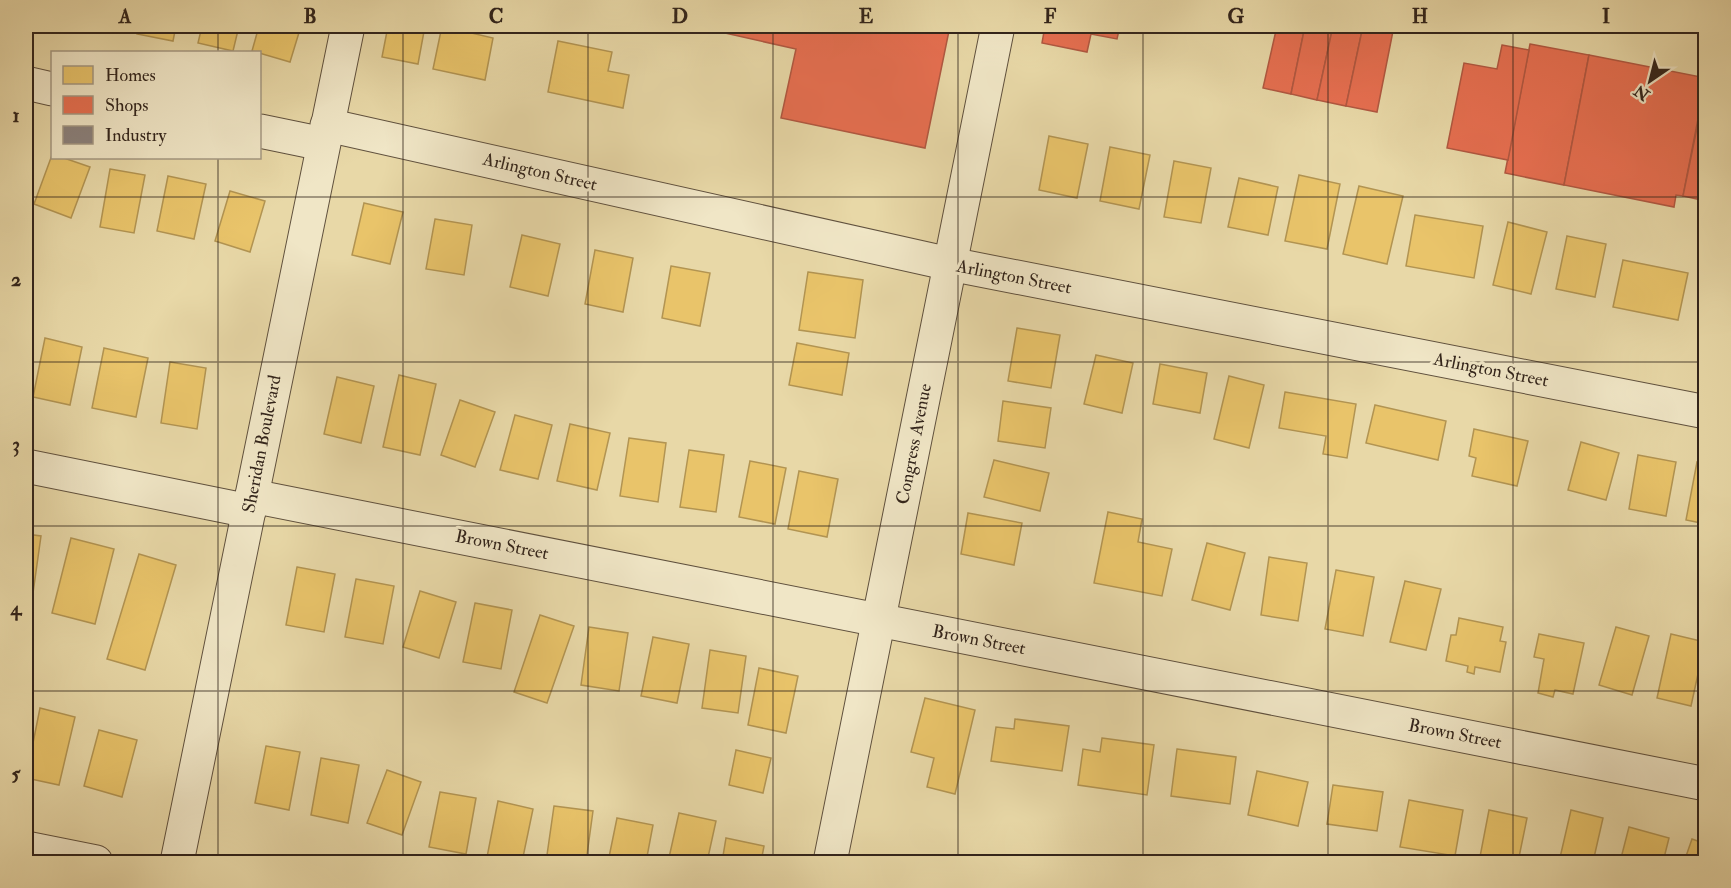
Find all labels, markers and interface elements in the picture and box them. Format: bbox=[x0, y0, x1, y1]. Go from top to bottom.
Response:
text: A bbox=[118, 4, 132, 29]
text: B bbox=[303, 4, 317, 29]
text: C bbox=[489, 4, 503, 29]
text: D bbox=[672, 4, 688, 29]
text: E bbox=[859, 4, 874, 29]
text: F bbox=[1044, 4, 1057, 29]
text: G bbox=[1228, 4, 1245, 29]
text: H bbox=[1412, 4, 1428, 29]
text: I bbox=[1602, 4, 1610, 29]
legend bbox=[51, 51, 261, 159]
north arrow bbox=[1620, 51, 1680, 111]
text: Homes bbox=[105, 64, 156, 87]
text: N bbox=[1630, 80, 1654, 105]
text: Shops bbox=[105, 94, 148, 117]
text: 1 bbox=[12, 103, 20, 128]
text: Industry bbox=[105, 124, 167, 147]
street label: Arlington Street bbox=[480, 147, 600, 196]
street label: Arlington Street bbox=[954, 254, 1074, 299]
text: 2 bbox=[11, 267, 21, 292]
street label: Arlington Street bbox=[1431, 347, 1551, 392]
street label: Sheridan Boulevard bbox=[237, 373, 287, 515]
street label: Congress Avenue bbox=[891, 381, 937, 506]
text: 3 bbox=[12, 432, 20, 457]
street label: Brown Street bbox=[453, 525, 551, 565]
text: 4 bbox=[10, 596, 23, 621]
street label: Brown Street bbox=[930, 620, 1028, 660]
street label: Brown Street bbox=[1406, 714, 1504, 754]
text: 5 bbox=[12, 761, 22, 786]

